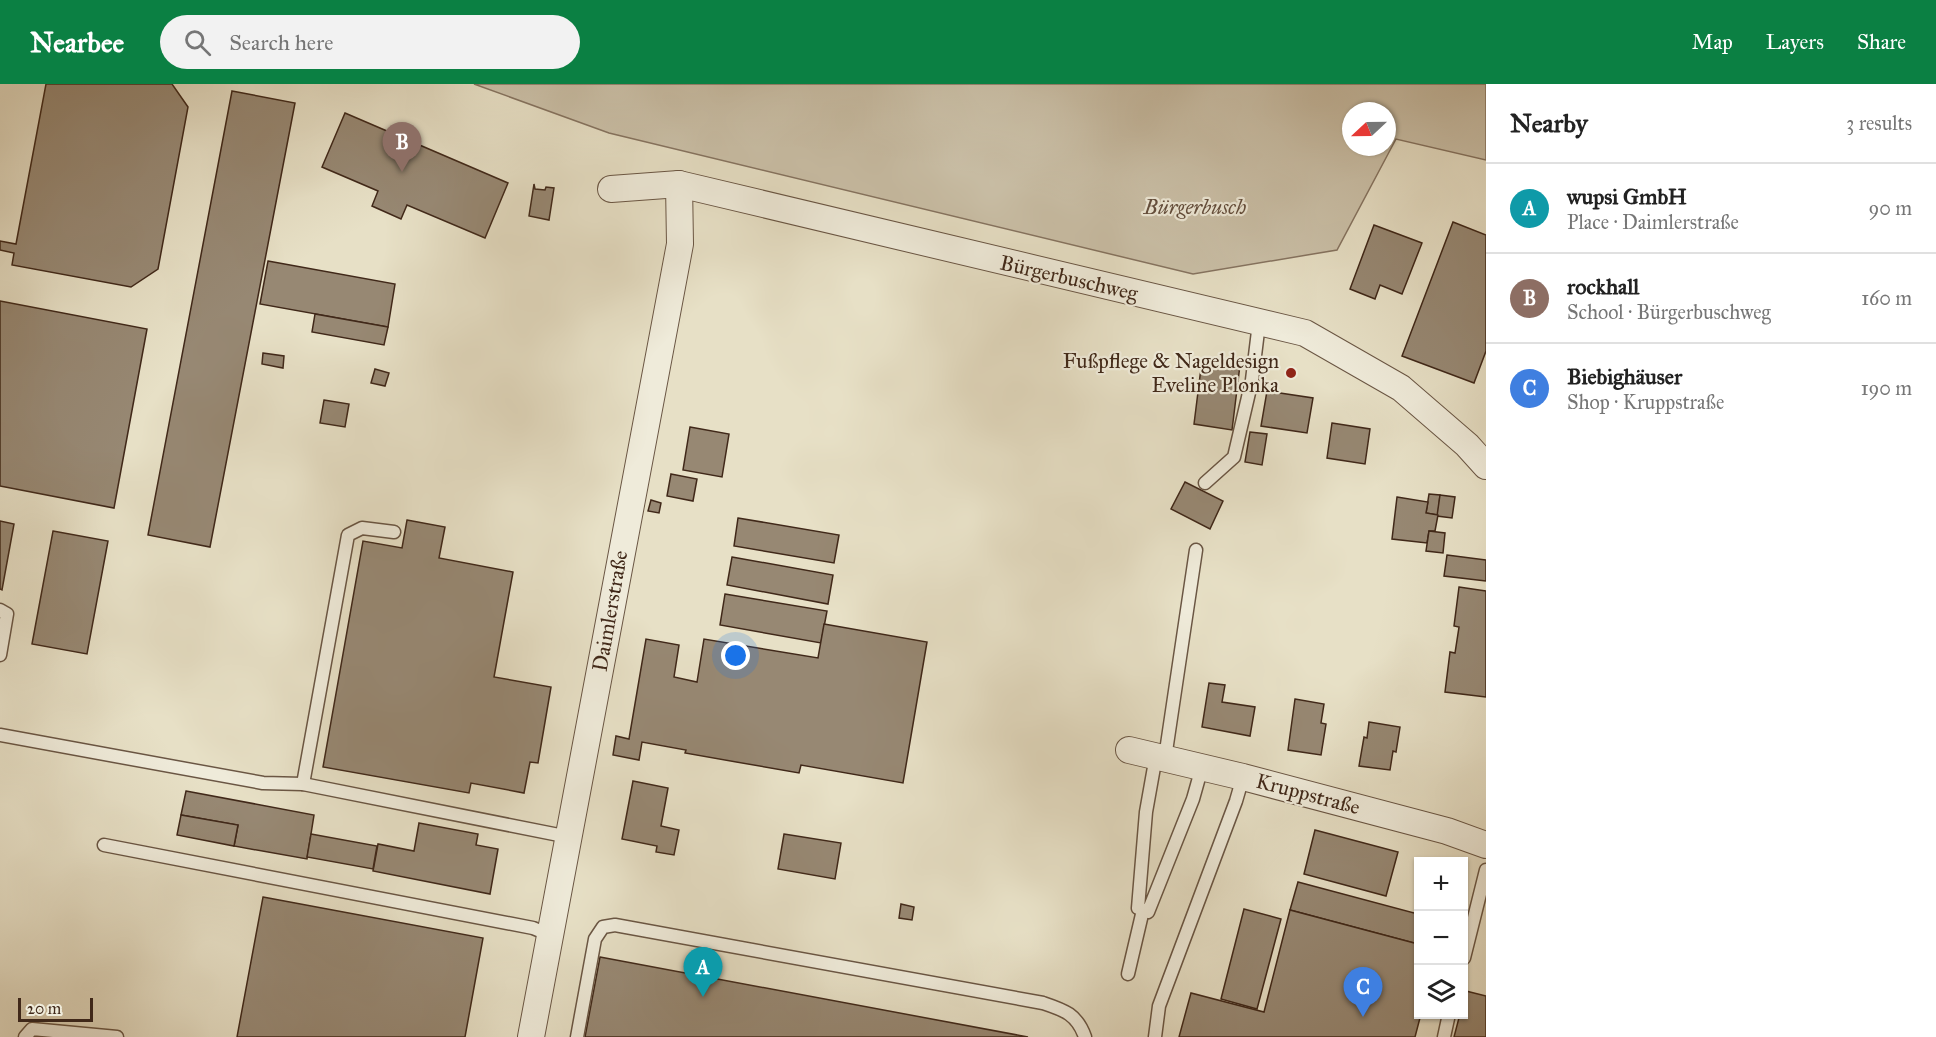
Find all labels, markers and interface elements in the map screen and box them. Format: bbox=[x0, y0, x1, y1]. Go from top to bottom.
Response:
search box bbox=[160, 15, 580, 69]
text: Nearbee bbox=[30, 25, 124, 60]
icon: search bbox=[181, 26, 214, 59]
text: Search here bbox=[229, 29, 333, 56]
text: Map bbox=[1692, 29, 1733, 55]
text: Layers bbox=[1766, 29, 1824, 55]
text: Share bbox=[1857, 29, 1906, 55]
north arrow bbox=[1342, 102, 1396, 156]
text: Nearby bbox=[1510, 107, 1588, 139]
text: 3 results bbox=[1846, 111, 1912, 135]
pin: B bbox=[382, 122, 422, 172]
text: wupsi GmbH bbox=[1567, 183, 1687, 210]
park label: Bürgerbusch bbox=[1143, 194, 1246, 220]
text: A bbox=[1523, 196, 1536, 220]
text: 90 m bbox=[1869, 196, 1912, 220]
text: Place · Daimlerstraße bbox=[1567, 210, 1739, 234]
street label: Bürgerbuschweg bbox=[998, 250, 1141, 307]
text: rockhall bbox=[1567, 273, 1639, 300]
text: B bbox=[1523, 286, 1536, 310]
text: 160 m bbox=[1861, 286, 1912, 310]
text: School · Bürgerbuschweg bbox=[1567, 300, 1771, 324]
place label: Fußpflege & Nageldesign Eveline Plonka bbox=[1063, 348, 1279, 398]
text: Biebighäuser bbox=[1567, 363, 1682, 390]
marker: Fußpflege & Nageldesign Eveline Plonka bbox=[1284, 366, 1298, 380]
text: C bbox=[1523, 376, 1536, 400]
text: 190 m bbox=[1861, 376, 1912, 400]
text: Shop · Kruppstraße bbox=[1567, 390, 1724, 414]
street label: Daimlerstraße bbox=[587, 548, 633, 674]
your location bbox=[721, 641, 750, 670]
street label: Kruppstraße bbox=[1253, 768, 1363, 820]
map controls bbox=[1414, 857, 1468, 1019]
button: + bbox=[1414, 857, 1468, 911]
button: − bbox=[1414, 911, 1468, 965]
pin: A bbox=[684, 948, 722, 997]
button: layers bbox=[1414, 965, 1468, 1019]
pin: C bbox=[1344, 968, 1382, 1017]
scale bar bbox=[18, 995, 93, 1022]
text: 20 m bbox=[27, 999, 61, 1018]

